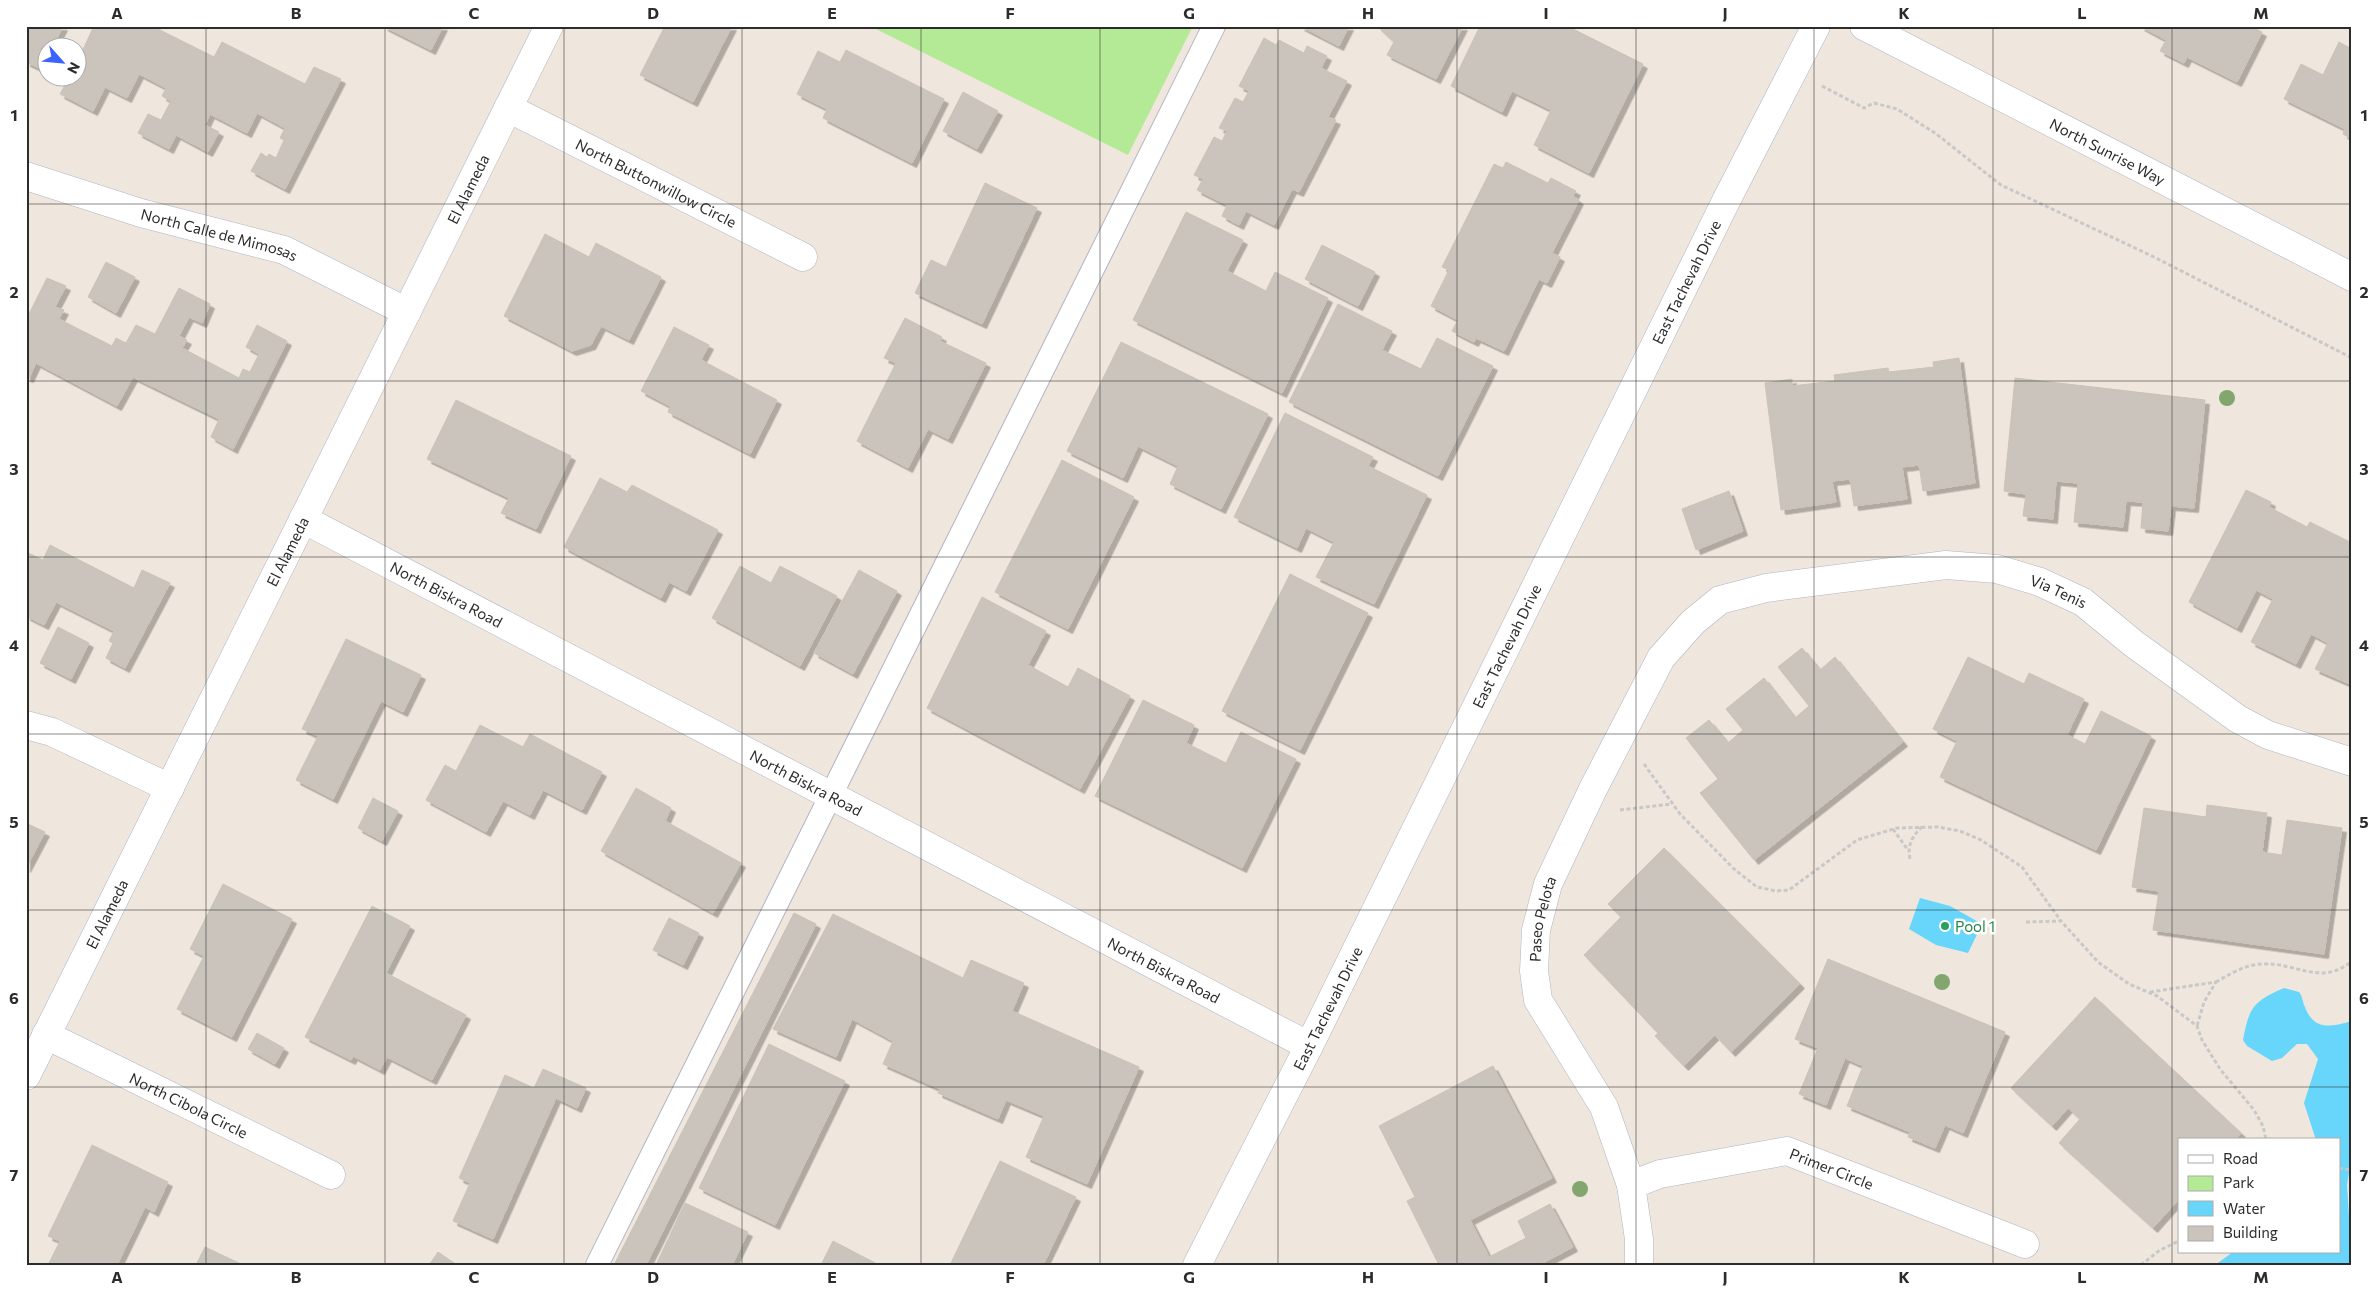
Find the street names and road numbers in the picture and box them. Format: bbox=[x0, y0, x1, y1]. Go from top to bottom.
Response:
street label: North Sunrise Way bbox=[2047, 114, 2169, 189]
street label: North Buttonwillow Circle bbox=[573, 135, 740, 231]
street label: El Alameda bbox=[443, 151, 493, 227]
street label: North Calle de Mimosas bbox=[139, 204, 301, 265]
street label: East Tachevah Drive bbox=[1648, 217, 1724, 347]
street label: El Alameda bbox=[262, 514, 312, 589]
street label: North Biskra Road bbox=[387, 557, 506, 631]
street label: Via Tenis bbox=[2028, 571, 2090, 612]
street label: East Tachevah Drive bbox=[1468, 581, 1545, 711]
street label: North Biskra Road bbox=[747, 746, 865, 819]
street label: Paseo Pelota bbox=[1525, 873, 1560, 962]
street label: El Alameda bbox=[82, 876, 132, 952]
street label: North Biskra Road bbox=[1105, 933, 1223, 1007]
street label: East Tachevah Drive bbox=[1289, 943, 1366, 1073]
street label: North Cibola Circle bbox=[127, 1068, 251, 1142]
street label: Primer Circle bbox=[1787, 1144, 1876, 1193]

